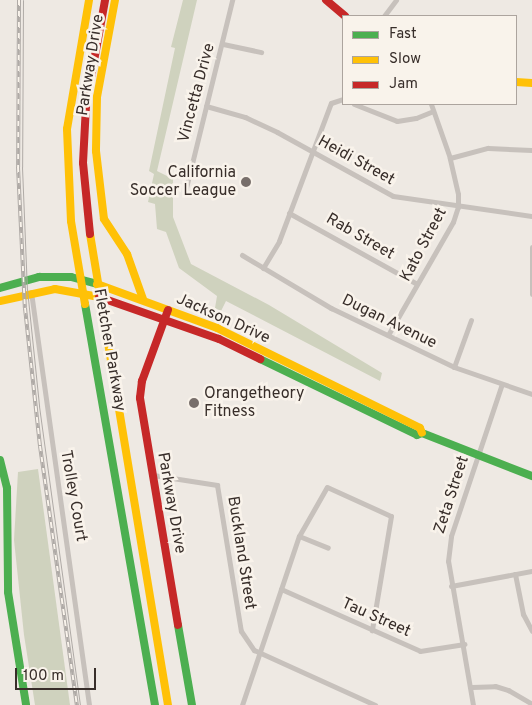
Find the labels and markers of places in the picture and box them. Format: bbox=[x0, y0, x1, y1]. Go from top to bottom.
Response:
place label: California Soccer League bbox=[130, 163, 236, 201]
marker: California Soccer League bbox=[240, 176, 252, 188]
place label: Orangetheory Fitness bbox=[204, 384, 304, 422]
marker: Orangetheory Fitness bbox=[188, 397, 200, 409]

